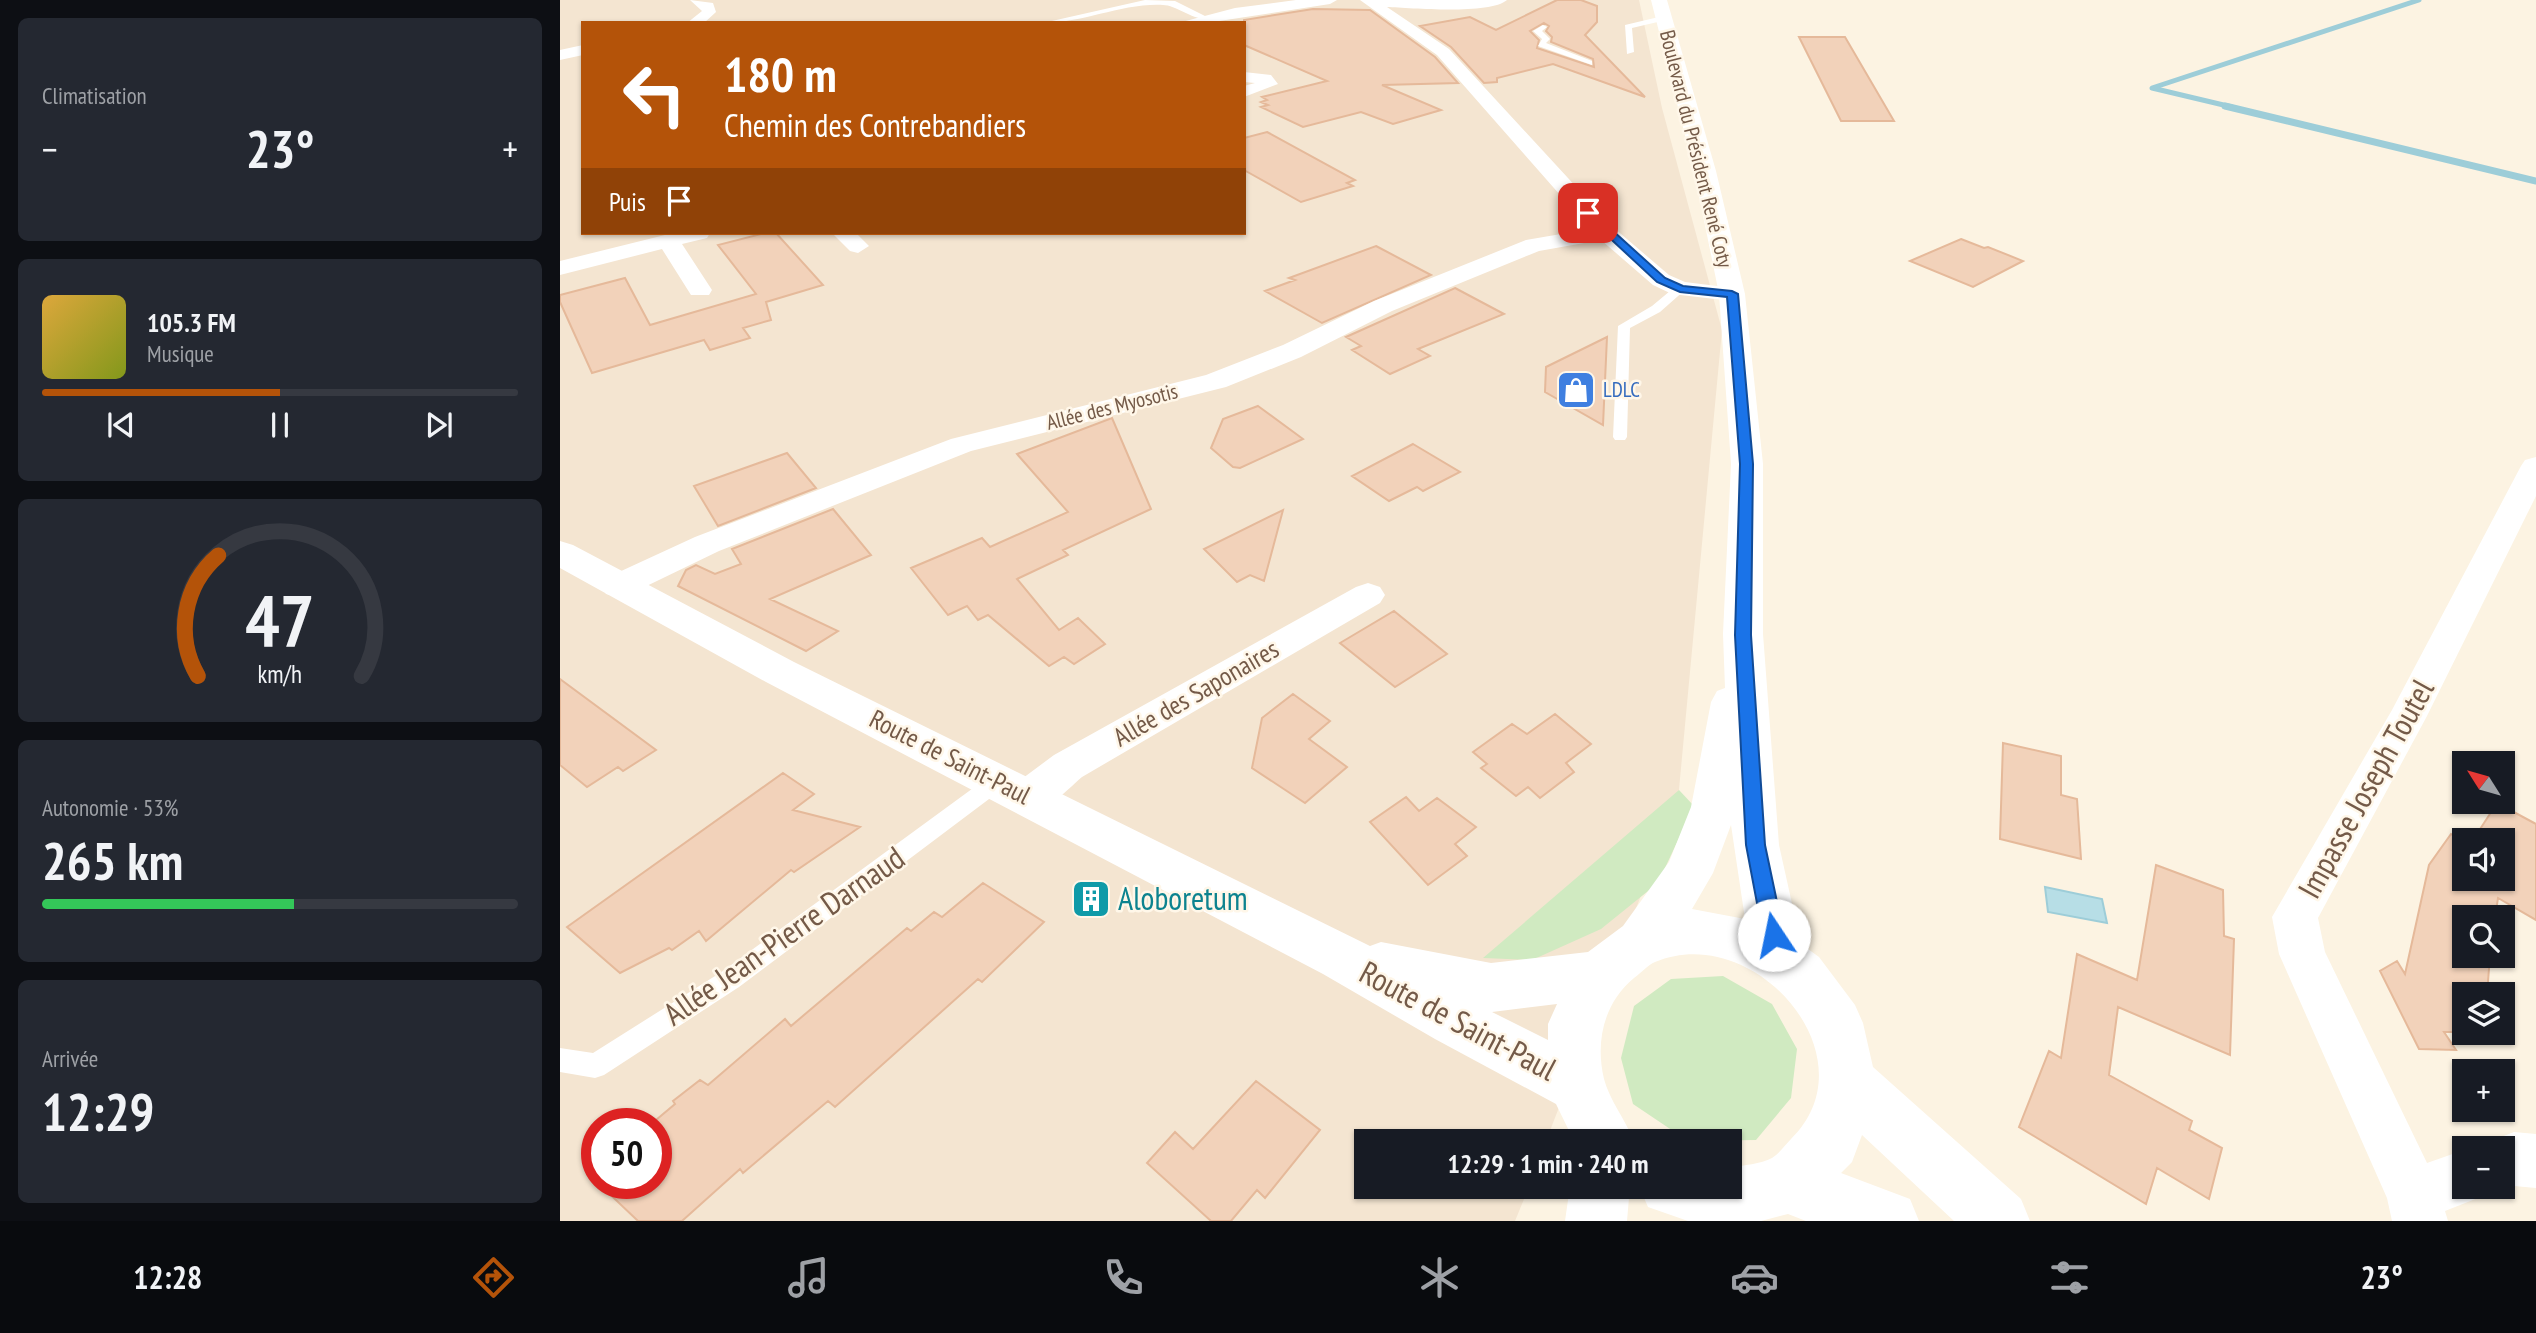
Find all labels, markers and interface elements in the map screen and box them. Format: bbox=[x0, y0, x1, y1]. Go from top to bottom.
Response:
street label: Boulevard du Président René Coty bbox=[1654, 27, 1739, 271]
text: 180 m bbox=[724, 42, 837, 106]
icon: left bbox=[609, 49, 700, 140]
text: Climatisation bbox=[42, 81, 147, 110]
text: Chemin des Contrebandiers bbox=[724, 104, 1026, 146]
text: 23° bbox=[246, 115, 314, 182]
text: − bbox=[42, 124, 58, 173]
text: + bbox=[502, 124, 518, 173]
icon: arrive bbox=[660, 182, 698, 220]
pin bbox=[1558, 183, 1618, 243]
text: Puis bbox=[609, 185, 646, 218]
icon: arrive bbox=[1569, 194, 1607, 232]
text: 105.3 FM bbox=[147, 306, 236, 339]
text: Musique bbox=[147, 339, 214, 368]
shop icon: LDLC bbox=[1555, 369, 1597, 411]
place label: LDLC bbox=[1603, 376, 1640, 403]
street label: Allée des Myosotis bbox=[1043, 377, 1180, 436]
icon: previous bbox=[102, 406, 140, 444]
icon: pause bbox=[261, 406, 299, 444]
icon: next bbox=[420, 406, 458, 444]
text: 47 bbox=[245, 573, 315, 667]
street label: Allée des Saponaires bbox=[1107, 632, 1284, 753]
text: km/h bbox=[258, 658, 302, 690]
street label: Impasse Joseph Toutel bbox=[2288, 671, 2443, 905]
street label: Route de Saint-Paul bbox=[864, 702, 1036, 811]
north arrow bbox=[2452, 751, 2515, 814]
map controls bbox=[2452, 751, 2515, 1199]
text: Autonomie · 53% bbox=[42, 793, 178, 822]
text: 265 km bbox=[42, 827, 183, 894]
button: sound bbox=[2452, 828, 2515, 891]
street label: Allée Jean-Pierre Darnaud bbox=[655, 836, 912, 1034]
place label: Aloboretum bbox=[1118, 877, 1248, 919]
building icon: Aloboretum bbox=[1070, 878, 1112, 920]
position arrow bbox=[1737, 898, 1811, 972]
button: search bbox=[2452, 905, 2515, 968]
street label: Route de Saint-Paul bbox=[1353, 951, 1565, 1090]
button: layers bbox=[2452, 982, 2515, 1045]
text: Arrivée bbox=[42, 1044, 98, 1073]
button: + bbox=[2452, 1059, 2515, 1122]
text: 12:29 bbox=[42, 1078, 154, 1145]
speed limit sign: 50 bbox=[581, 1108, 672, 1199]
button: − bbox=[2452, 1136, 2515, 1199]
text: 12:29 · 1 min · 240 m bbox=[1448, 1147, 1648, 1180]
icon: directions bbox=[469, 1253, 518, 1302]
icon: music bbox=[784, 1253, 833, 1302]
icon: phone bbox=[1099, 1253, 1148, 1302]
icon: climate bbox=[1415, 1253, 1464, 1302]
icon: car bbox=[1730, 1253, 1779, 1302]
icon: filters bbox=[2045, 1253, 2094, 1302]
text: 12:28 bbox=[133, 1256, 202, 1298]
text: 23° bbox=[2361, 1256, 2403, 1298]

